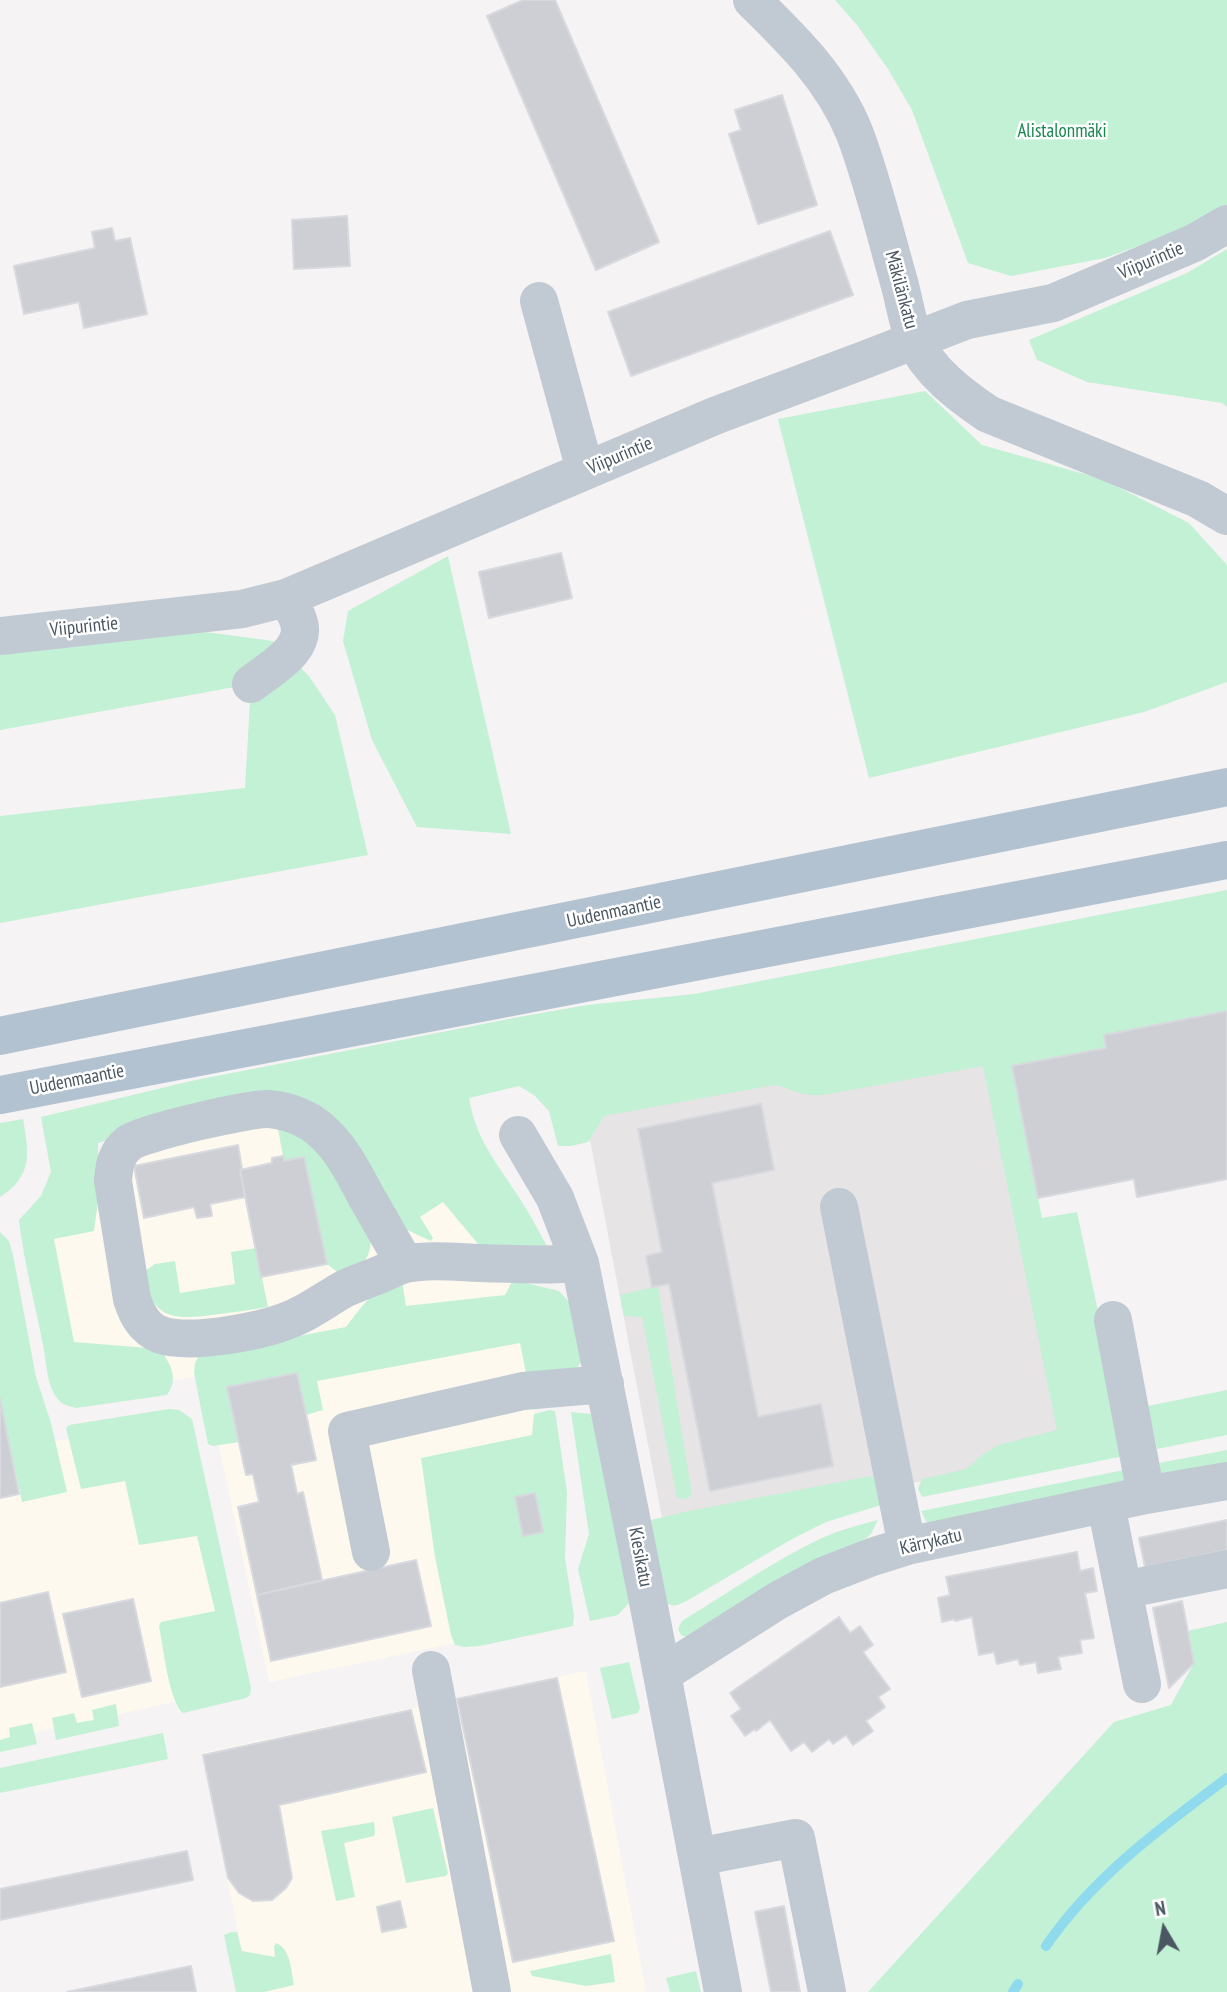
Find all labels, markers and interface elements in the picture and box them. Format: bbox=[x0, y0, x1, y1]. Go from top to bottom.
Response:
park label: Alistalonmäki bbox=[1017, 121, 1107, 143]
street label: Viipurintie bbox=[1115, 237, 1187, 285]
street label: Mäkilänkatu bbox=[880, 248, 922, 332]
street label: Viipurintie bbox=[584, 432, 656, 480]
street label: Viipurintie bbox=[49, 612, 119, 642]
street label: Uudenmaantie bbox=[565, 891, 663, 933]
street label: Uudenmaantie bbox=[28, 1060, 126, 1100]
street label: Kärrykatu bbox=[898, 1524, 964, 1560]
street label: Kiesikatu bbox=[623, 1525, 657, 1589]
north arrow bbox=[1129, 1894, 1199, 1964]
text: N bbox=[1153, 1896, 1167, 1921]

